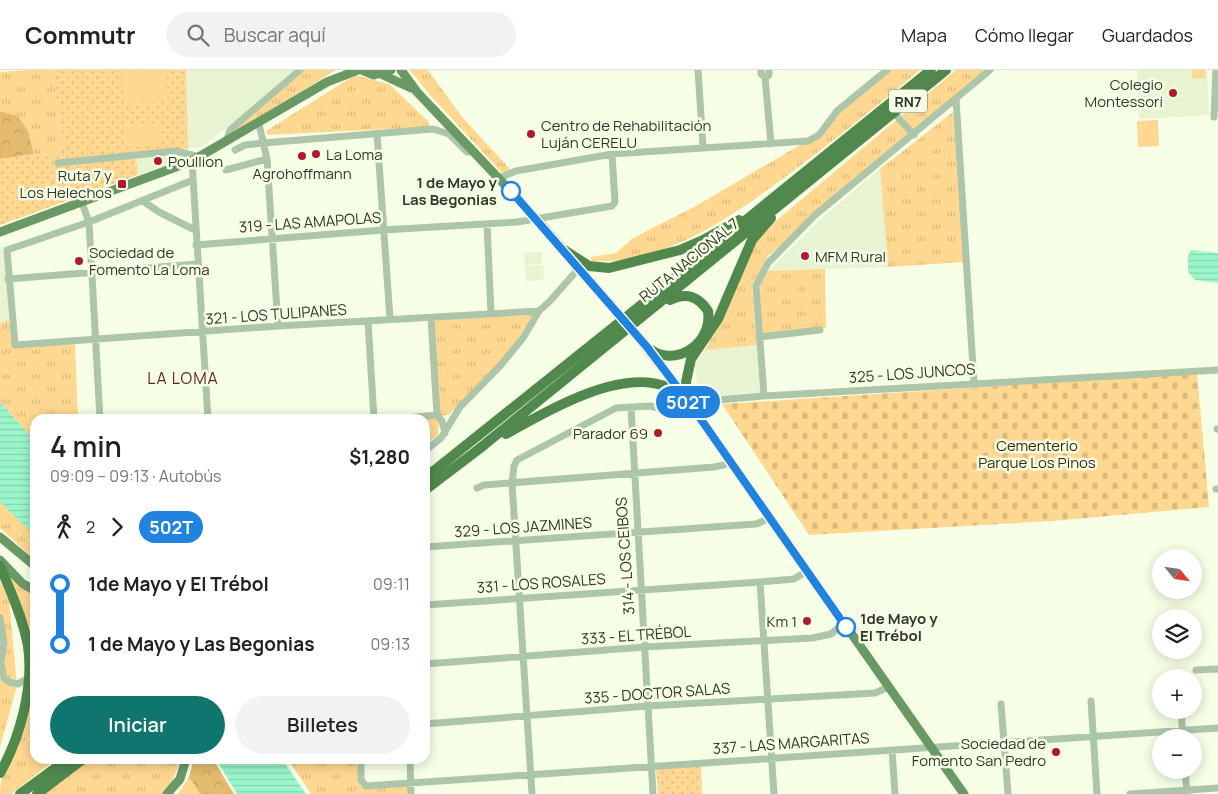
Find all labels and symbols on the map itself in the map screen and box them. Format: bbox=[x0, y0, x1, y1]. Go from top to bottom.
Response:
place label: Colegio Montessori bbox=[1085, 74, 1163, 112]
marker: Colegio Montessori bbox=[1167, 87, 1179, 99]
road number: RN7 bbox=[889, 90, 927, 112]
place label: Centro de Rehabilitación Luján CERELU bbox=[541, 115, 712, 153]
marker: Centro de Rehabilitación Luján CERELU bbox=[525, 128, 537, 140]
place label: La Loma bbox=[326, 144, 383, 165]
marker: La Loma bbox=[310, 148, 322, 160]
marker: Agrohoffmann bbox=[296, 150, 308, 162]
place label: Poullion bbox=[168, 151, 223, 172]
marker: Poullion bbox=[152, 155, 164, 167]
place label: Agrohoffmann bbox=[252, 163, 352, 184]
place label: Ruta 7 y Los Helechos bbox=[19, 165, 112, 203]
place label: 1 de Mayo y Las Begonias bbox=[402, 172, 498, 210]
marker: Ruta 7 y Los Helechos bbox=[116, 178, 128, 190]
marker: 1 de Mayo y Las Begonias bbox=[501, 181, 521, 201]
street label: 319 - LAS AMAPOLAS bbox=[238, 207, 382, 237]
street label: RUTA NACIONAL 7 bbox=[635, 213, 743, 307]
place label: Sociedad de Fomento La Loma bbox=[89, 242, 209, 280]
place label: MFM Rural bbox=[815, 246, 886, 267]
marker: MFM Rural bbox=[799, 250, 811, 262]
marker: Sociedad de Fomento La Loma bbox=[73, 255, 85, 267]
street label: 321 - LOS TULIPANES bbox=[205, 299, 347, 329]
street label: 325 - LOS JUNCOS bbox=[848, 358, 976, 388]
district label: LA LOMA bbox=[147, 367, 219, 389]
line badge: 502T bbox=[653, 386, 723, 418]
place label: Parador 69 bbox=[573, 423, 648, 444]
marker: Parador 69 bbox=[652, 427, 664, 439]
park label: Cementerio Parque Los Pinos bbox=[978, 435, 1096, 473]
street label: 314 - LOS CEIBOS bbox=[610, 496, 640, 616]
street label: 329 - LOS JAZMINES bbox=[453, 512, 593, 542]
north arrow bbox=[1152, 549, 1202, 599]
street label: 331 - LOS ROSALES bbox=[476, 568, 606, 598]
place label: 1de Mayo y El Trébol bbox=[860, 608, 938, 646]
place label: Km 1 bbox=[767, 611, 797, 632]
marker: Km 1 bbox=[801, 615, 813, 627]
marker: 1de Mayo y El Trébol bbox=[836, 617, 856, 637]
street label: 333 - EL TRÉBOL bbox=[580, 621, 692, 649]
street label: 335 - DOCTOR SALAS bbox=[583, 677, 731, 709]
street label: 337 - LAS MARGARITAS bbox=[712, 727, 870, 759]
place label: Sociedad de Fomento San Pedro bbox=[912, 733, 1046, 771]
marker: Sociedad de Fomento San Pedro bbox=[1050, 746, 1062, 758]

